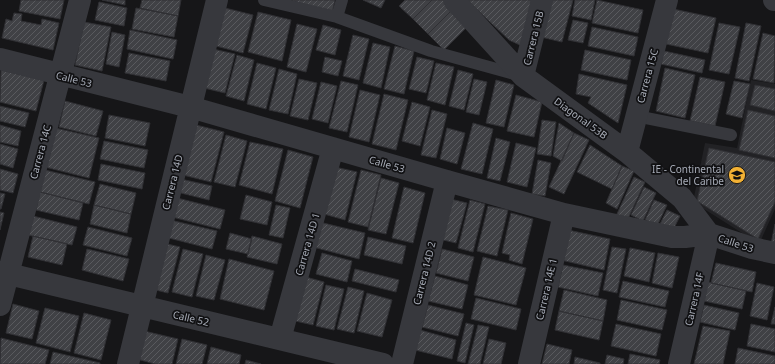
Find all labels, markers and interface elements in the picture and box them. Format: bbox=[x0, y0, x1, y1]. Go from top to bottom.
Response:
street label: Carrera 15B bbox=[519, 9, 547, 67]
street label: Carrera 15C bbox=[633, 47, 661, 105]
street label: Calle 53 bbox=[54, 68, 94, 90]
street label: Diagonal 53B bbox=[552, 94, 610, 142]
street label: Carrera 14C bbox=[26, 123, 54, 181]
street label: Calle 53 bbox=[367, 152, 407, 176]
street label: Carrera 14D bbox=[158, 153, 186, 211]
place label: IE - Continental del Caribe bbox=[652, 162, 724, 188]
school or university icon: IE - Continental del Caribe bbox=[727, 165, 747, 185]
street label: Carrera 14D 1 bbox=[291, 211, 323, 277]
street label: Calle 53 bbox=[716, 231, 756, 255]
street label: Carrera 14D 2 bbox=[409, 240, 439, 306]
street label: Carrera 14E 1 bbox=[532, 257, 560, 321]
street label: Carrera 14F bbox=[681, 271, 707, 327]
street label: Calle 52 bbox=[172, 307, 211, 329]

